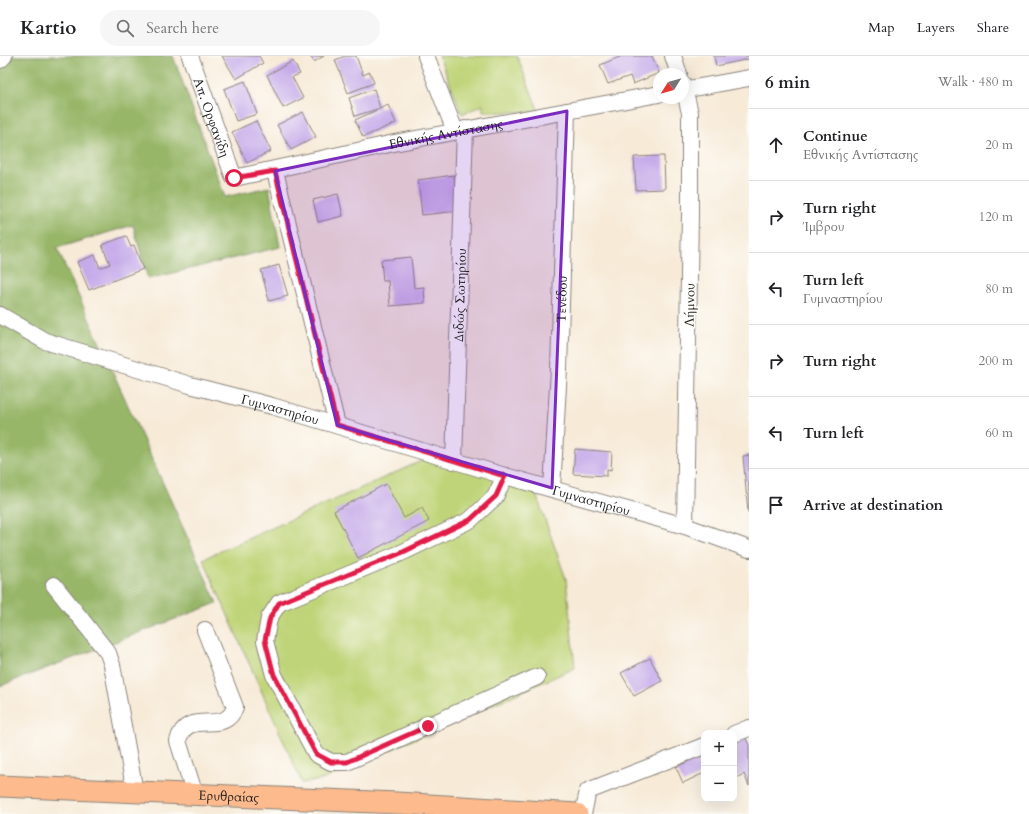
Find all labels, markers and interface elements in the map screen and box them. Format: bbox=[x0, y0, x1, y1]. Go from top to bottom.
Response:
search box bbox=[100, 10, 380, 46]
text: Kartio bbox=[20, 15, 76, 41]
icon: search bbox=[114, 17, 136, 39]
text: Search here bbox=[146, 18, 219, 38]
text: Map bbox=[868, 18, 895, 37]
text: Layers bbox=[917, 18, 955, 37]
text: Share bbox=[977, 18, 1009, 37]
north arrow bbox=[653, 68, 689, 104]
text: 6 min bbox=[765, 71, 810, 94]
text: Walk · 480 m bbox=[938, 73, 1013, 91]
street label: Απ. Ορφανίδη bbox=[189, 75, 234, 160]
street label: Εθνικής Αντίστασης bbox=[387, 115, 505, 154]
text: Continue bbox=[803, 126, 868, 146]
icon: ahead bbox=[765, 134, 787, 156]
text: 20 m bbox=[985, 136, 1013, 154]
text: Εθνικής Αντίστασης bbox=[803, 146, 919, 164]
route start bbox=[225, 169, 243, 187]
text: Turn right bbox=[803, 198, 876, 218]
icon: right bbox=[765, 206, 787, 228]
text: 120 m bbox=[979, 208, 1013, 226]
text: Ίμβρου bbox=[803, 218, 844, 236]
street label: Διδώς Σωτηρίου bbox=[450, 248, 471, 342]
text: Turn left bbox=[803, 270, 864, 290]
street label: Τενέδου bbox=[552, 275, 572, 323]
icon: left bbox=[765, 278, 787, 300]
text: 80 m bbox=[985, 280, 1013, 298]
street label: Λήμνου bbox=[681, 283, 699, 327]
text: Γυμναστηρίου bbox=[803, 290, 883, 308]
icon: right bbox=[765, 350, 787, 372]
text: Turn right bbox=[803, 351, 876, 371]
text: 200 m bbox=[979, 352, 1013, 370]
street label: Γυμναστηρίου bbox=[239, 391, 321, 430]
icon: left bbox=[765, 422, 787, 444]
text: Turn left bbox=[803, 423, 864, 443]
text: 60 m bbox=[985, 424, 1013, 442]
street label: Γυμναστηρίου bbox=[550, 482, 632, 520]
icon: arrive bbox=[765, 494, 787, 516]
text: Arrive at destination bbox=[803, 495, 943, 515]
route end bbox=[419, 717, 437, 735]
map controls bbox=[701, 730, 737, 802]
button: + bbox=[701, 730, 737, 766]
button: − bbox=[701, 766, 737, 802]
street label: Ερυθραίας bbox=[198, 787, 260, 807]

